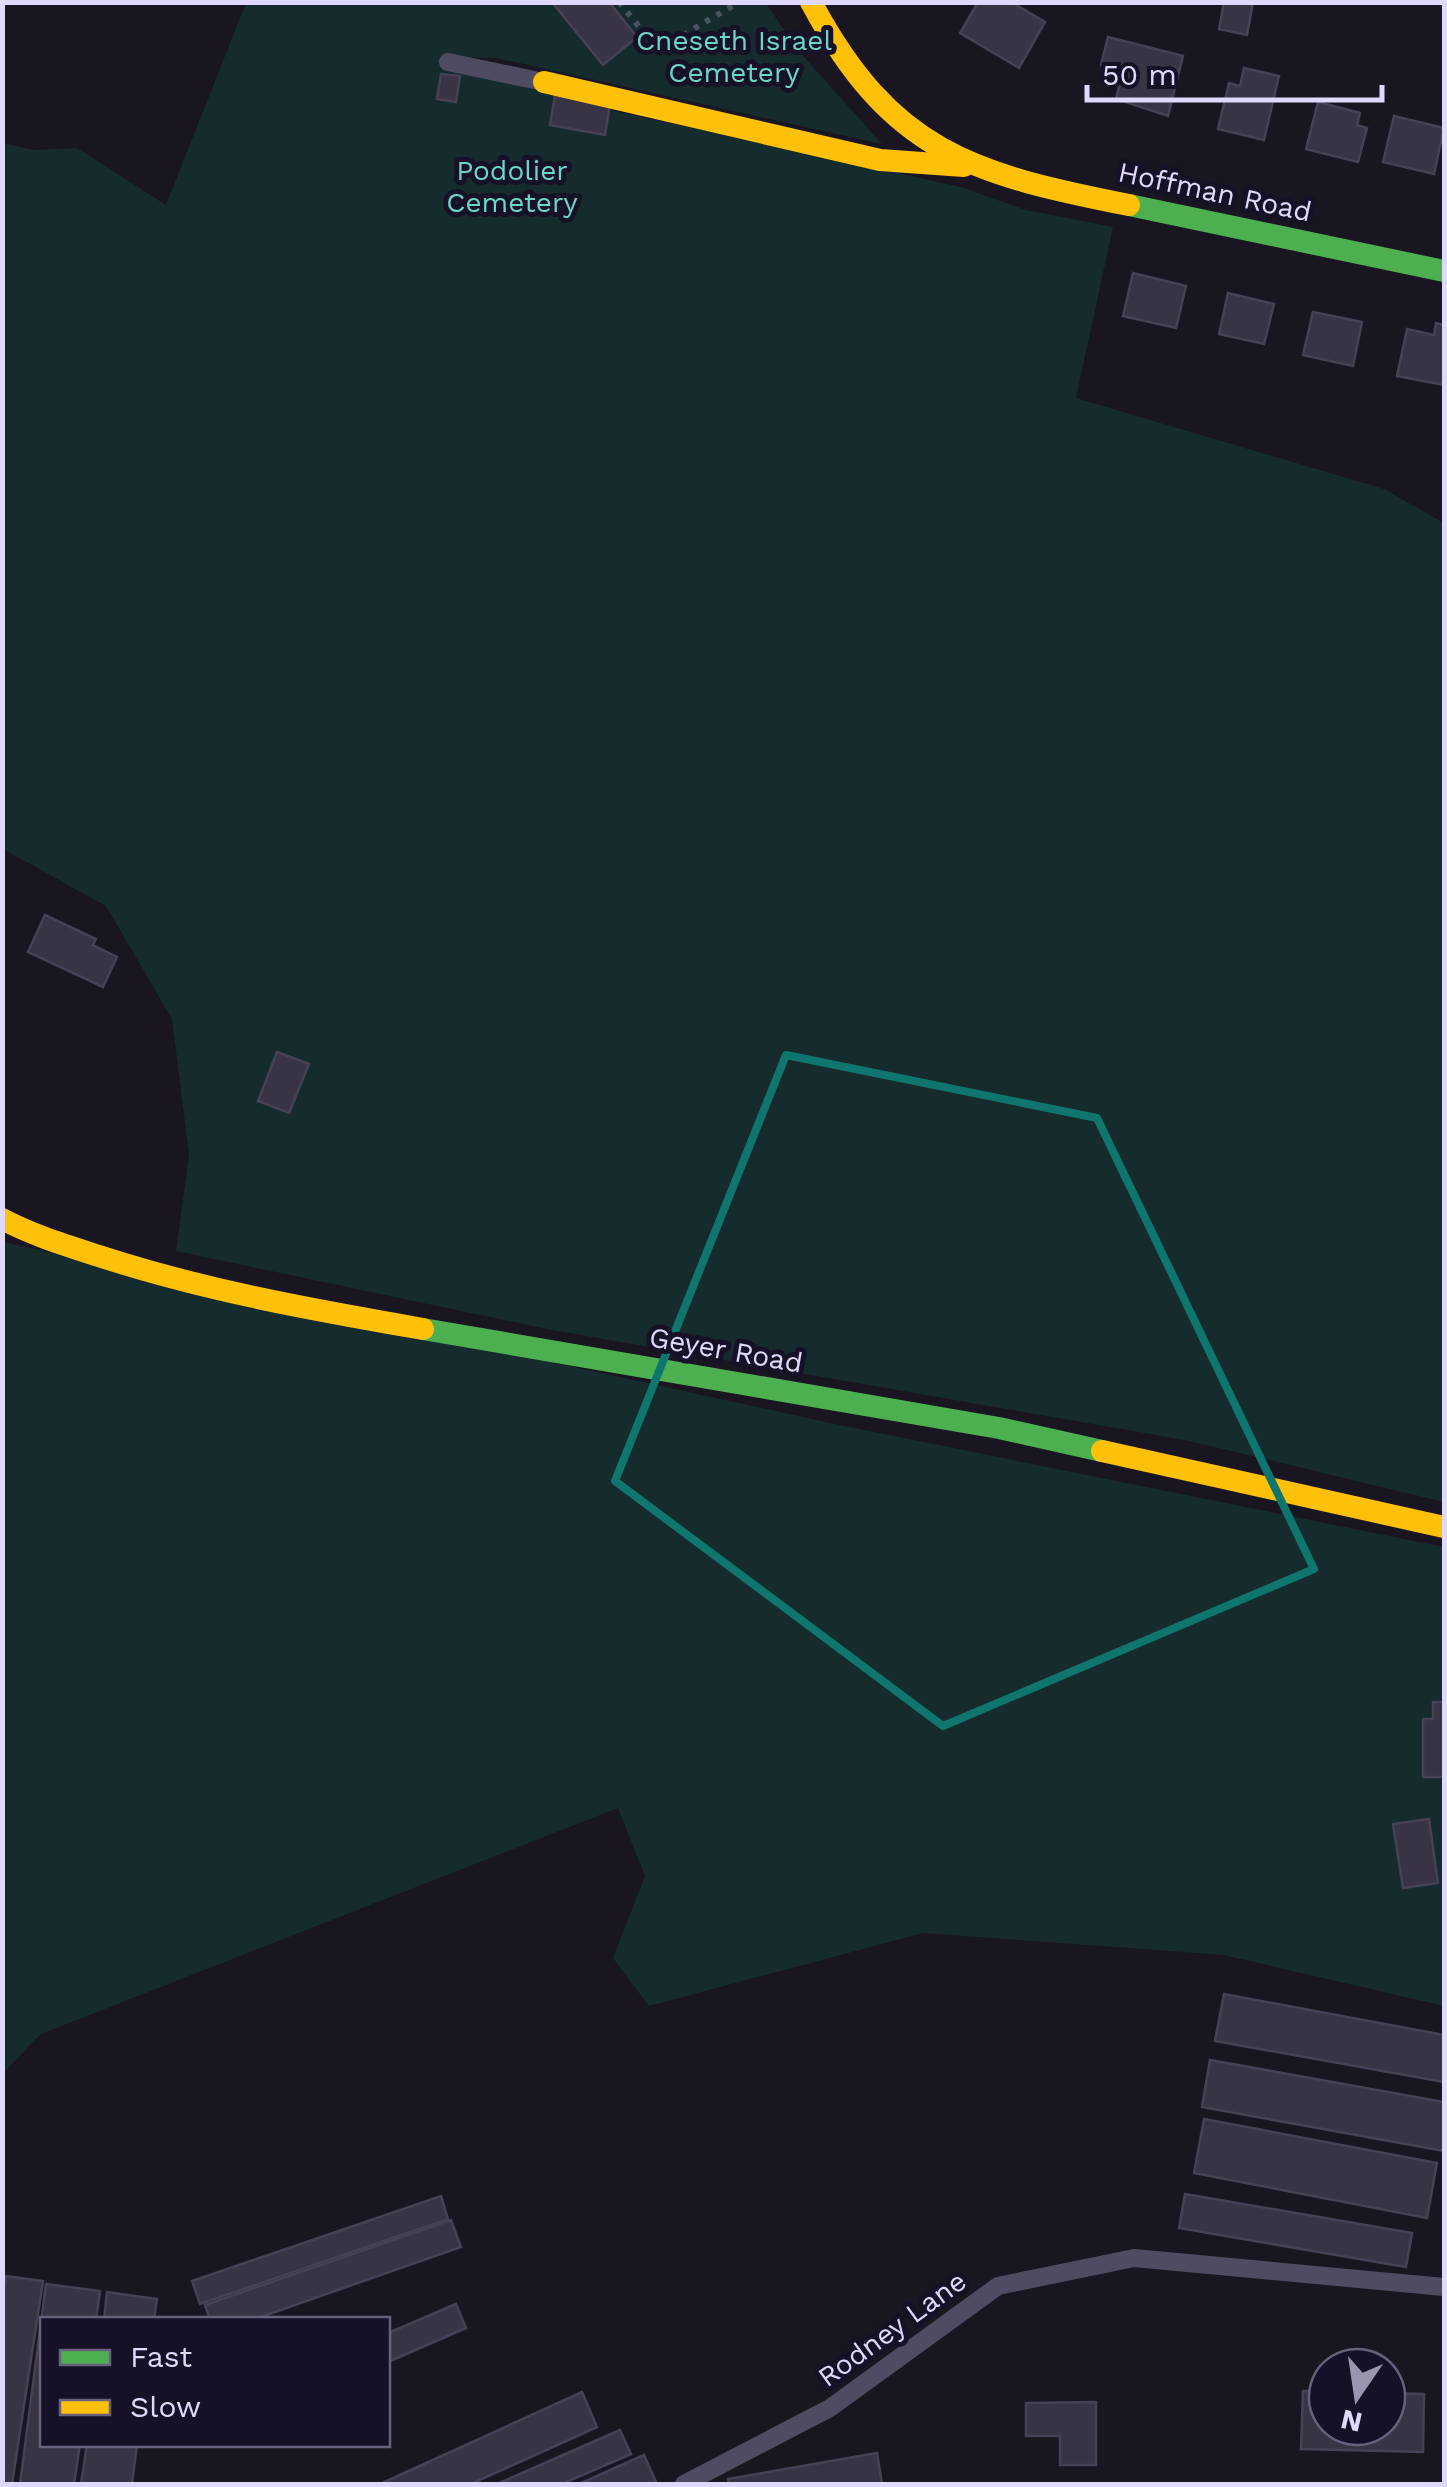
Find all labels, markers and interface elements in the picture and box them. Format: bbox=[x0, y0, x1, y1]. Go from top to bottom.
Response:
park label: Cneseth Israel Cemetery bbox=[636, 24, 833, 89]
scale bar bbox=[1087, 40, 1382, 102]
text: 50 m bbox=[1102, 57, 1177, 92]
park label: Podolier Cemetery bbox=[446, 154, 578, 219]
street label: Hoffman Road bbox=[1115, 155, 1315, 229]
street label: Geyer Road bbox=[647, 1320, 805, 1380]
street label: Rodney Lane bbox=[812, 2264, 972, 2394]
legend bbox=[40, 2317, 390, 2447]
text: Fast bbox=[130, 2339, 193, 2374]
north arrow bbox=[1307, 2347, 1407, 2447]
text: Slow bbox=[130, 2389, 201, 2424]
text: N bbox=[1338, 2402, 1365, 2439]

